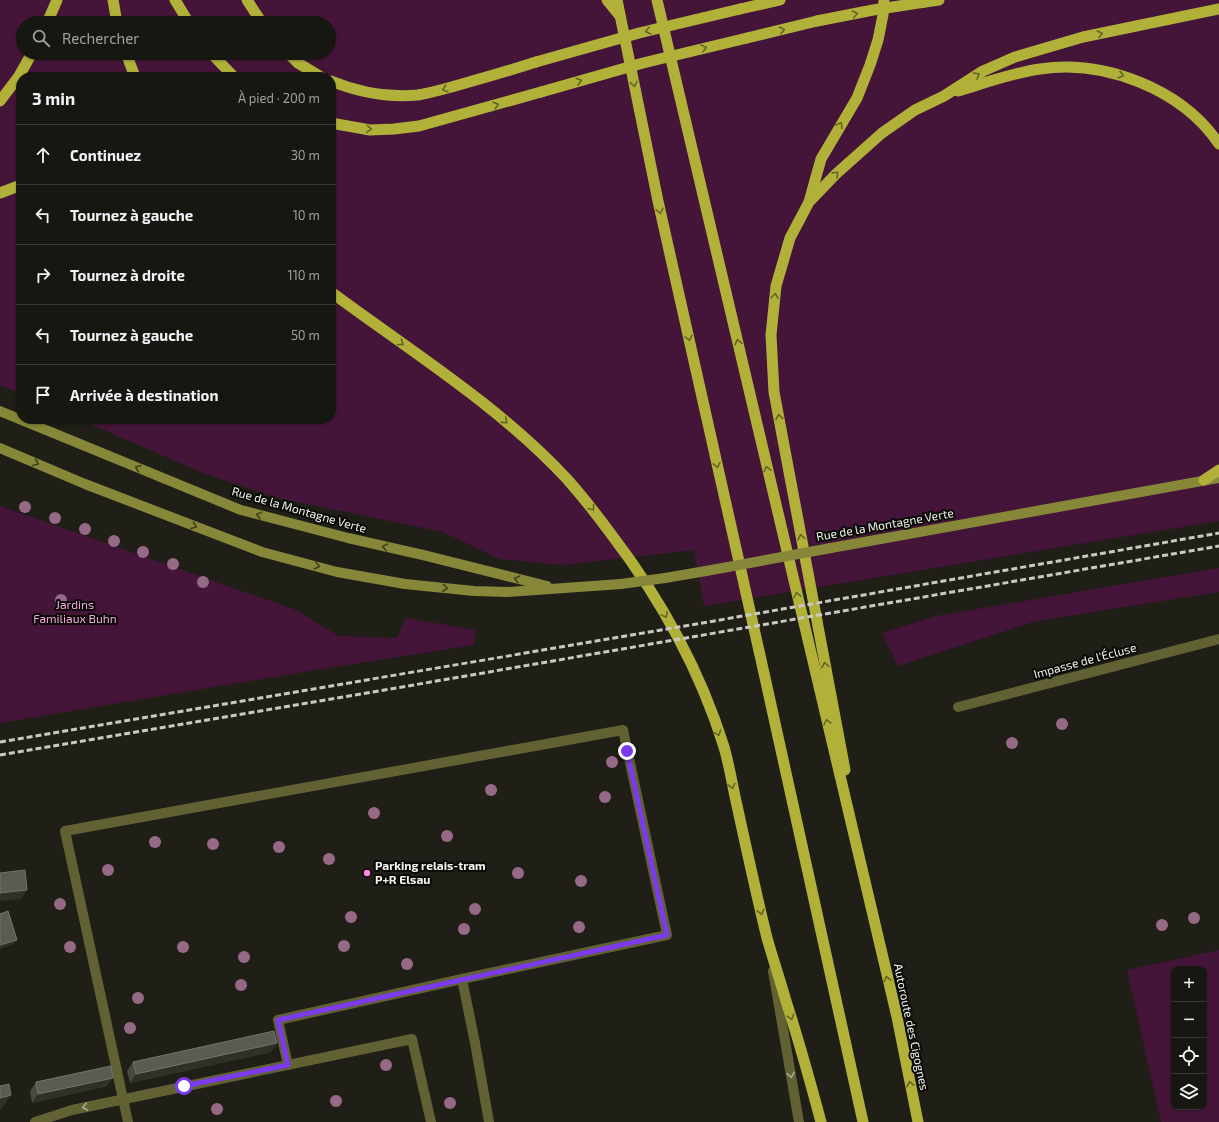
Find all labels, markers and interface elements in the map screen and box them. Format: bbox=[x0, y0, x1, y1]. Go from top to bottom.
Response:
one-way arrow bbox=[852, 10, 858, 18]
search box bbox=[16, 16, 336, 60]
one-way arrow bbox=[779, 26, 785, 34]
icon: search bbox=[30, 27, 52, 49]
one-way arrow bbox=[644, 27, 651, 35]
text: Rechercher bbox=[62, 29, 139, 47]
one-way arrow bbox=[1097, 30, 1103, 38]
one-way arrow bbox=[701, 44, 708, 53]
one-way arrow bbox=[1117, 71, 1124, 79]
one-way arrow bbox=[973, 72, 980, 79]
one-way arrow bbox=[576, 78, 582, 86]
one-way arrow bbox=[630, 81, 638, 87]
one-way arrow bbox=[442, 84, 449, 93]
text: 3 min bbox=[32, 88, 75, 108]
text: À pied · 200 m bbox=[238, 90, 320, 106]
one-way arrow bbox=[493, 101, 499, 109]
one-way arrow bbox=[836, 122, 843, 129]
one-way arrow bbox=[366, 125, 372, 133]
icon: ahead bbox=[32, 144, 54, 166]
text: Continuez bbox=[70, 146, 141, 164]
text: 30 m bbox=[291, 147, 320, 163]
one-way arrow bbox=[831, 171, 839, 179]
icon: left bbox=[32, 204, 54, 226]
text: Tournez à gauche bbox=[70, 206, 193, 224]
text: 10 m bbox=[293, 207, 320, 223]
one-way arrow bbox=[656, 208, 664, 215]
icon: right bbox=[32, 264, 54, 286]
text: Tournez à droite bbox=[70, 266, 185, 284]
text: 110 m bbox=[288, 267, 320, 283]
one-way arrow bbox=[770, 293, 779, 299]
icon: left bbox=[32, 324, 54, 346]
text: Tournez à gauche bbox=[70, 326, 193, 344]
text: 50 m bbox=[291, 327, 320, 343]
one-way arrow bbox=[684, 335, 692, 341]
one-way arrow bbox=[397, 338, 404, 346]
one-way arrow bbox=[734, 339, 742, 345]
icon: arrive bbox=[32, 384, 54, 406]
text: Arrivée à destination bbox=[70, 386, 218, 404]
one-way arrow bbox=[775, 414, 783, 421]
one-way arrow bbox=[500, 417, 508, 424]
one-way arrow bbox=[32, 459, 39, 467]
one-way arrow bbox=[712, 462, 720, 468]
one-way arrow bbox=[134, 464, 141, 472]
one-way arrow bbox=[764, 465, 772, 472]
street label: Rue de la Montagne Verte bbox=[230, 483, 368, 535]
one-way arrow bbox=[587, 503, 594, 510]
street label: Rue de la Montagne Verte bbox=[815, 505, 955, 543]
one-way arrow bbox=[256, 511, 263, 520]
one-way arrow bbox=[190, 522, 197, 530]
one-way arrow bbox=[797, 534, 805, 540]
one-way arrow bbox=[382, 543, 388, 551]
one-way arrow bbox=[314, 562, 320, 570]
one-way arrow bbox=[514, 575, 520, 583]
one-way arrow bbox=[442, 583, 448, 592]
one-way arrow bbox=[793, 592, 802, 599]
park label: Jardins Familiaux Buhn bbox=[33, 597, 117, 625]
one-way arrow bbox=[661, 610, 668, 618]
street label: Impasse de l'Écluse bbox=[1032, 640, 1138, 680]
one-way arrow bbox=[821, 662, 830, 668]
one-way arrow bbox=[823, 719, 831, 725]
one-way arrow bbox=[714, 729, 722, 736]
route end bbox=[618, 742, 636, 760]
one-way arrow bbox=[728, 783, 736, 789]
place label: Parking relais-tram P+R Elsau bbox=[375, 858, 486, 886]
marker: Parking relais-tram P+R Elsau bbox=[362, 868, 372, 878]
one-way arrow bbox=[757, 909, 765, 916]
street label: Autoroute des Cigognes bbox=[892, 962, 932, 1091]
map controls bbox=[1171, 966, 1207, 1110]
button: + bbox=[1171, 966, 1207, 1002]
one-way arrow bbox=[884, 976, 892, 983]
button: − bbox=[1171, 1002, 1207, 1038]
one-way arrow bbox=[786, 1013, 795, 1020]
button: locate bbox=[1171, 1038, 1207, 1074]
one-way arrow bbox=[786, 1072, 794, 1078]
button: layers bbox=[1171, 1074, 1207, 1110]
route start bbox=[175, 1077, 193, 1095]
one-way arrow bbox=[907, 1081, 915, 1087]
one-way arrow bbox=[82, 1102, 88, 1111]

